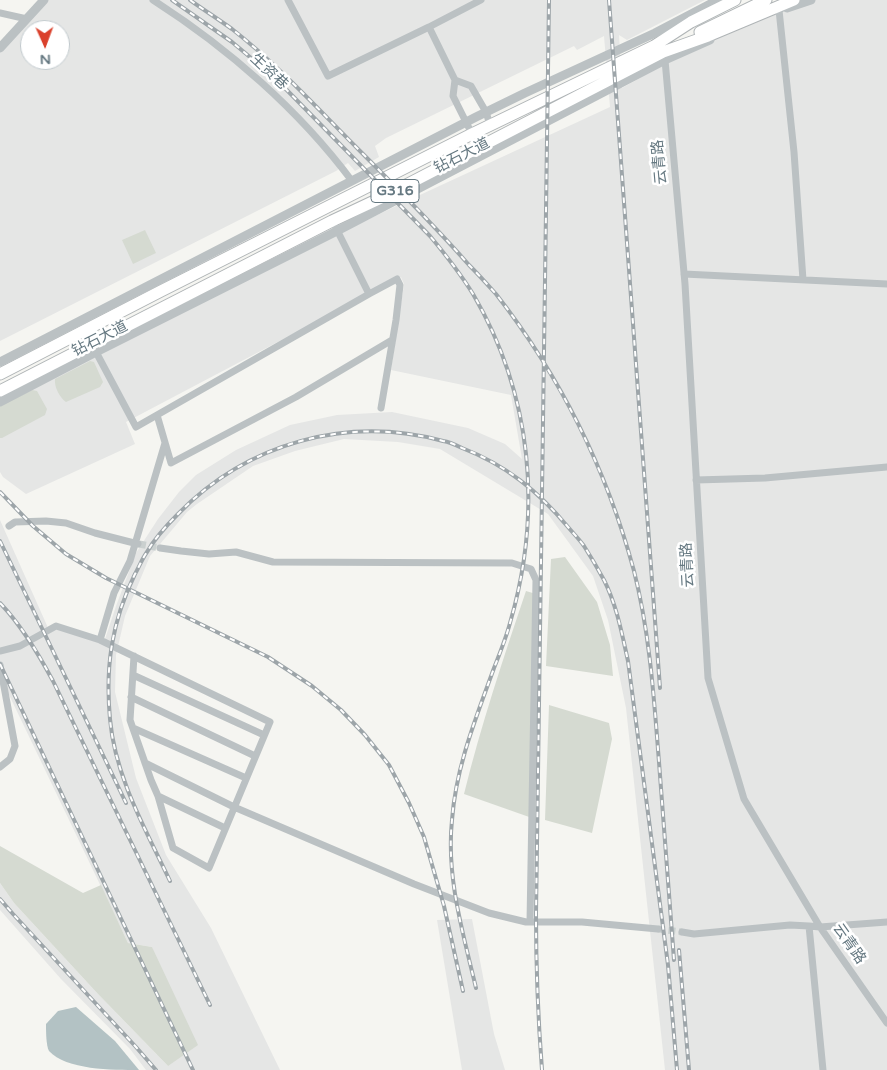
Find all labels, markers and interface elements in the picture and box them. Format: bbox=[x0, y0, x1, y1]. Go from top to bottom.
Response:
north arrow bbox=[20, 20, 70, 70]
street label: 生资巷 bbox=[246, 50, 292, 94]
text: N bbox=[40, 51, 51, 68]
street label: 钻石大道 bbox=[431, 134, 493, 178]
street label: 云青路 bbox=[649, 139, 671, 185]
road number: G316 bbox=[371, 180, 419, 202]
street label: 钻石大道 bbox=[69, 317, 131, 361]
street label: 云青路 bbox=[678, 542, 698, 588]
street label: 云青路 bbox=[829, 920, 869, 968]

